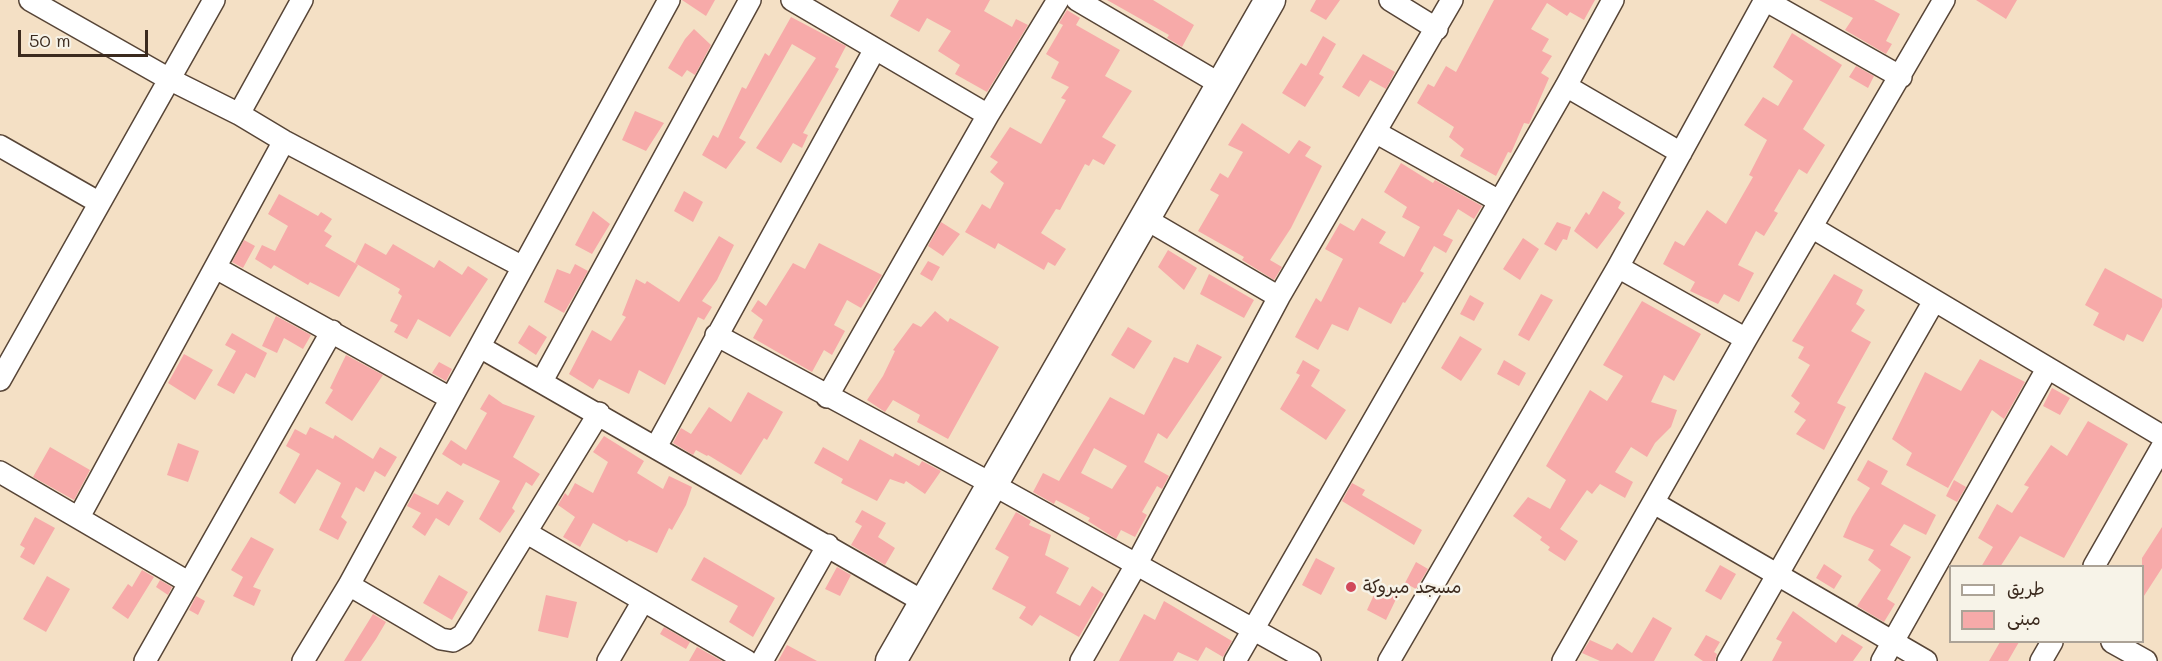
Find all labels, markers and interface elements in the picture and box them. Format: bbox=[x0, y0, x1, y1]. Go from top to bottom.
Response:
scale bar bbox=[21, 18, 152, 56]
text: 50 m bbox=[29, 28, 71, 52]
legend bbox=[1949, 565, 2144, 643]
place label: مسجد مبروكة bbox=[1363, 576, 1462, 598]
text: طريق bbox=[2007, 576, 2045, 600]
marker: مسجد مبروكة bbox=[1344, 580, 1358, 594]
text: مبنى bbox=[2007, 606, 2041, 630]

